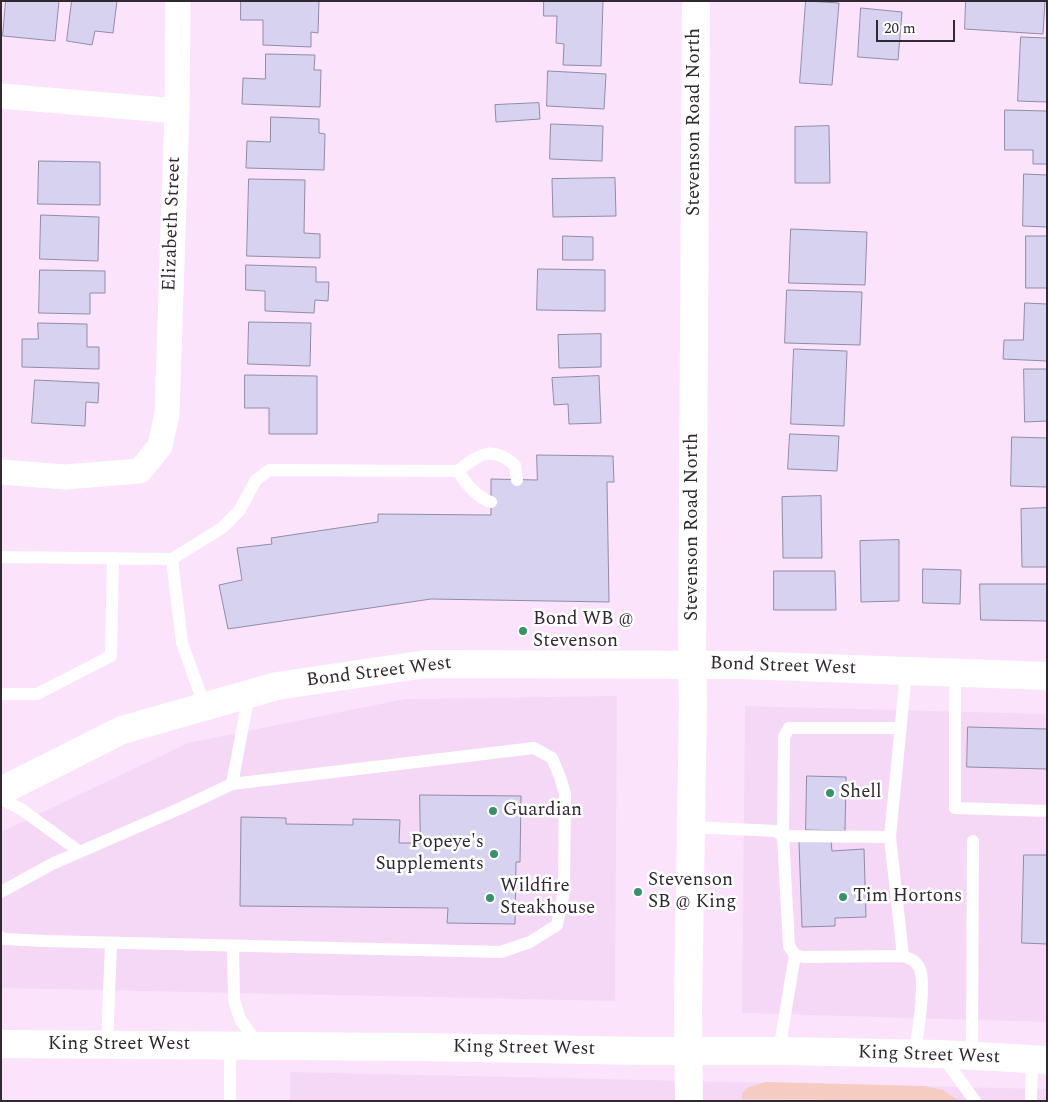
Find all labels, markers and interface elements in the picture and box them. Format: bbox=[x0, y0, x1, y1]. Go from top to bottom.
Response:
scale bar bbox=[878, 10, 957, 42]
text: 20 m bbox=[884, 17, 916, 40]
street label: Stevenson Road North bbox=[684, 28, 706, 216]
street label: Elizabeth Street bbox=[159, 156, 187, 292]
street label: Stevenson Road North bbox=[682, 433, 704, 621]
place label: Bond WB @ Stevenson bbox=[533, 609, 634, 653]
marker: Bond WB @ Stevenson bbox=[517, 625, 529, 637]
street label: Bond Street West bbox=[305, 653, 453, 693]
street label: Bond Street West bbox=[710, 653, 856, 681]
place label: Shell bbox=[840, 782, 882, 804]
marker: Shell bbox=[824, 787, 836, 799]
place label: Guardian bbox=[503, 800, 582, 822]
marker: Guardian bbox=[487, 805, 499, 817]
place label: Popeye's Supplements bbox=[375, 832, 484, 876]
marker: Popeye's Supplements bbox=[488, 848, 500, 860]
place label: Stevenson SB @ King bbox=[648, 870, 736, 914]
place label: Wildfire Steakhouse bbox=[500, 876, 595, 920]
marker: Stevenson SB @ King bbox=[632, 886, 644, 898]
place label: Tim Hortons bbox=[853, 886, 962, 908]
marker: Tim Hortons bbox=[837, 891, 849, 903]
marker: Wildfire Steakhouse bbox=[484, 892, 496, 904]
street label: King Street West bbox=[48, 1034, 190, 1056]
street label: King Street West bbox=[453, 1036, 595, 1062]
street label: King Street West bbox=[857, 1042, 1001, 1070]

